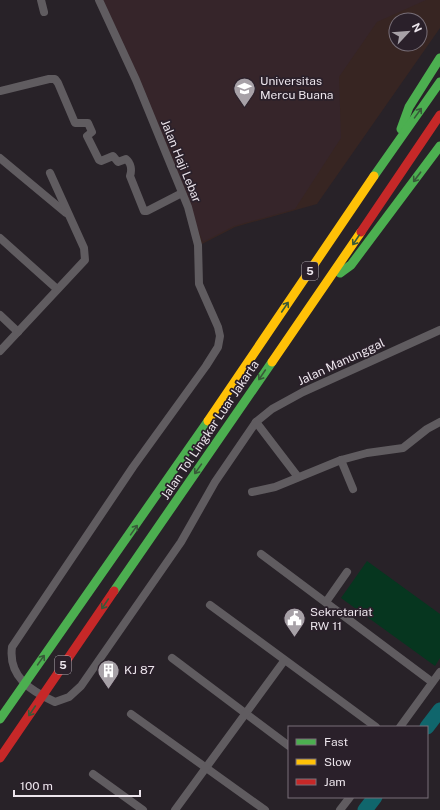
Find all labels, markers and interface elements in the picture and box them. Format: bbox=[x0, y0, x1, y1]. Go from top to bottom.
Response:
north arrow bbox=[388, 12, 428, 52]
text: N bbox=[410, 21, 424, 34]
place label: Universitas Mercu Buana bbox=[260, 74, 334, 102]
school or university icon: Universitas Mercu Buana bbox=[231, 75, 257, 108]
one-way arrow bbox=[414, 107, 422, 118]
street label: Jalan Haji Lebar bbox=[158, 118, 204, 205]
one-way arrow bbox=[412, 172, 421, 183]
one-way arrow bbox=[352, 234, 360, 245]
road number: 5 bbox=[302, 262, 318, 280]
one-way arrow bbox=[282, 301, 290, 313]
street label: Jalan Manunggal bbox=[295, 336, 387, 388]
street label: Jalan Tol Lingkar Luar Jakarta bbox=[158, 358, 262, 502]
one-way arrow bbox=[258, 369, 266, 380]
one-way arrow bbox=[194, 463, 202, 474]
one-way arrow bbox=[130, 525, 138, 536]
one-way arrow bbox=[101, 598, 109, 609]
place label: Sekretariat RW 11 bbox=[310, 605, 373, 633]
public building icon: Sekretariat RW 11 bbox=[281, 606, 307, 639]
one-way arrow bbox=[37, 655, 45, 666]
road number: 5 bbox=[55, 656, 71, 674]
building icon: KJ 87 bbox=[96, 657, 122, 690]
place label: KJ 87 bbox=[124, 663, 155, 677]
one-way arrow bbox=[28, 705, 36, 716]
legend bbox=[288, 726, 428, 798]
text: Fast bbox=[324, 735, 349, 749]
text: Slow bbox=[324, 755, 352, 769]
scale bar bbox=[14, 772, 140, 798]
text: Jam bbox=[324, 775, 346, 789]
text: 100 m bbox=[20, 779, 53, 793]

